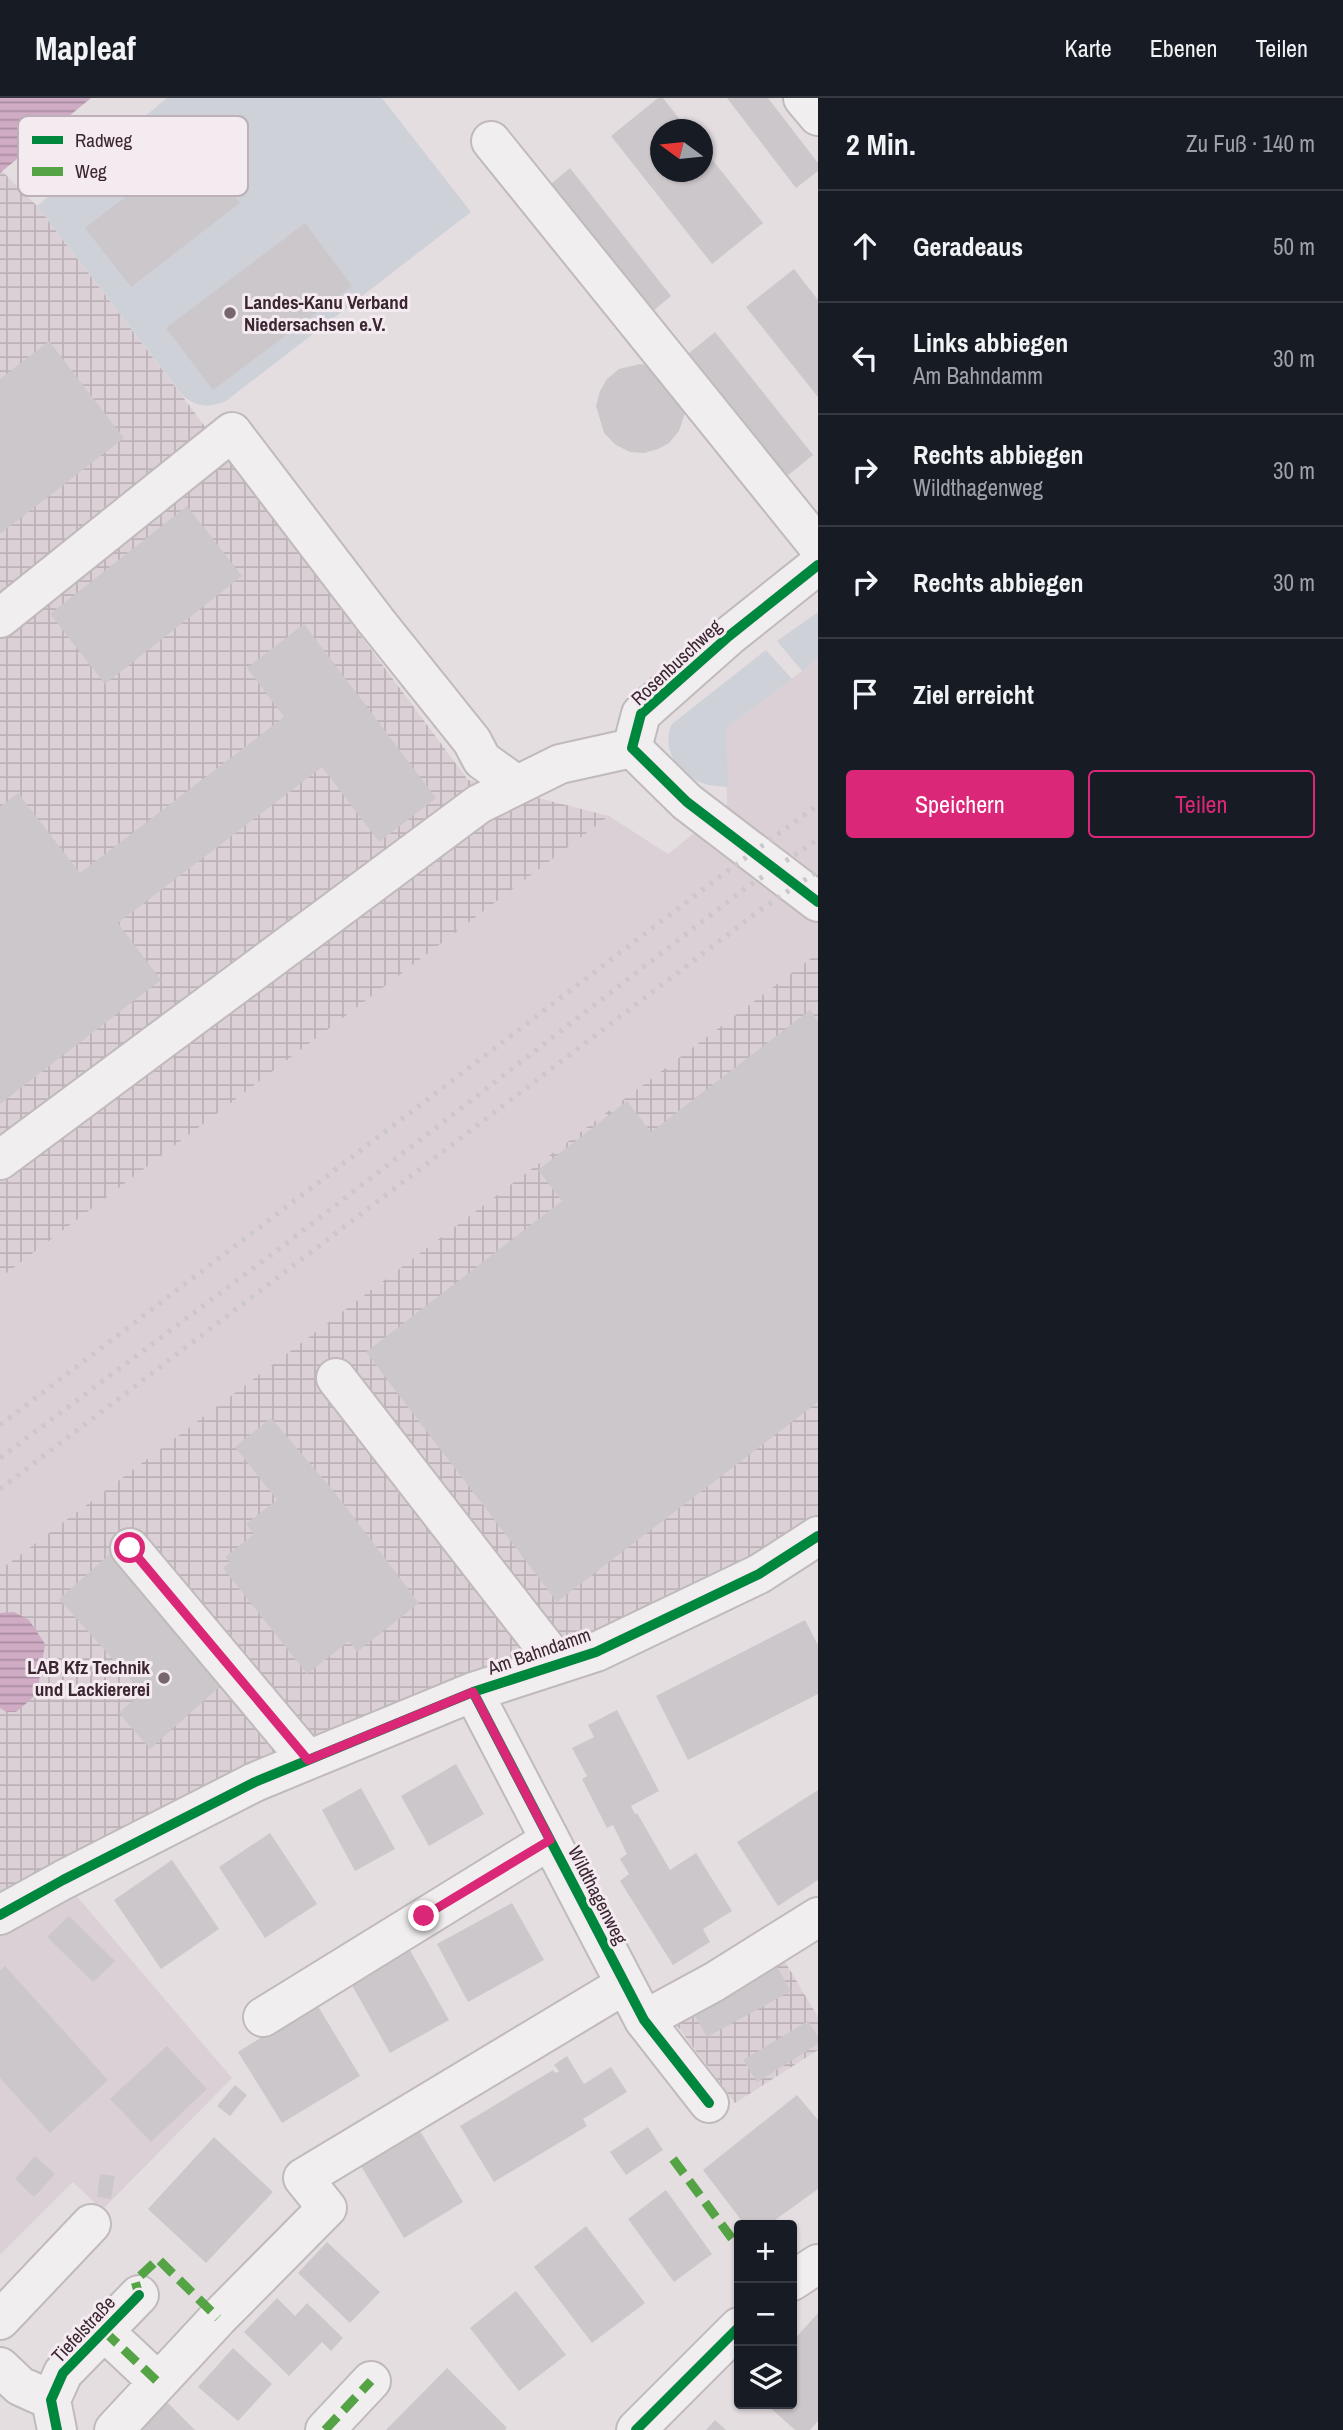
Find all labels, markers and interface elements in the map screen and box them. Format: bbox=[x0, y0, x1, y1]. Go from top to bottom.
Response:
text: Mapleaf bbox=[35, 26, 136, 70]
text: Karte bbox=[1065, 32, 1112, 64]
text: Ebenen bbox=[1150, 32, 1217, 64]
text: Teilen bbox=[1255, 32, 1308, 64]
legend bbox=[18, 116, 248, 196]
north arrow bbox=[650, 119, 713, 182]
text: 2 Min. bbox=[846, 124, 916, 164]
text: Radweg bbox=[75, 127, 132, 153]
text: Zu Fuß · 140 m bbox=[1186, 128, 1315, 159]
text: Weg bbox=[75, 158, 107, 184]
icon: ahead bbox=[846, 227, 884, 265]
text: Geradeaus bbox=[913, 229, 1023, 264]
text: 50 m bbox=[1273, 231, 1315, 262]
place label: Landes-Kanu Verband Niedersachsen e.V. bbox=[244, 289, 408, 337]
marker: Landes-Kanu Verband Niedersachsen e.V. bbox=[222, 305, 238, 321]
text: Links abbiegen bbox=[913, 325, 1068, 360]
icon: left bbox=[846, 339, 884, 377]
text: 30 m bbox=[1273, 343, 1315, 374]
text: Am Bahndamm bbox=[913, 360, 1043, 391]
text: Rechts abbiegen bbox=[913, 437, 1084, 472]
icon: right bbox=[846, 451, 884, 489]
text: 30 m bbox=[1273, 455, 1315, 486]
text: Wildthagenweg bbox=[913, 472, 1043, 503]
icon: right bbox=[846, 563, 884, 601]
text: Rechts abbiegen bbox=[913, 565, 1084, 600]
text: 30 m bbox=[1273, 567, 1315, 598]
street label: Rosenbuschweg bbox=[625, 613, 727, 711]
icon: arrive bbox=[846, 675, 884, 713]
text: Ziel erreicht bbox=[913, 677, 1034, 712]
button: Speichern bbox=[846, 770, 1074, 838]
button: Teilen bbox=[1088, 770, 1315, 838]
route start bbox=[114, 1532, 145, 1563]
street label: Am Bahndamm bbox=[483, 1621, 594, 1681]
place label: LAB Kfz Technik und Lackiererei bbox=[27, 1654, 150, 1702]
marker: LAB Kfz Technik und Lackiererei bbox=[156, 1670, 172, 1686]
street label: Wildthagenweg bbox=[562, 1841, 634, 1949]
route end bbox=[408, 1900, 439, 1931]
map controls bbox=[734, 2220, 797, 2409]
button: + bbox=[734, 2220, 797, 2283]
button: − bbox=[734, 2283, 797, 2346]
street label: Tiefelstraße bbox=[45, 2290, 121, 2368]
button: layers bbox=[734, 2346, 797, 2409]

